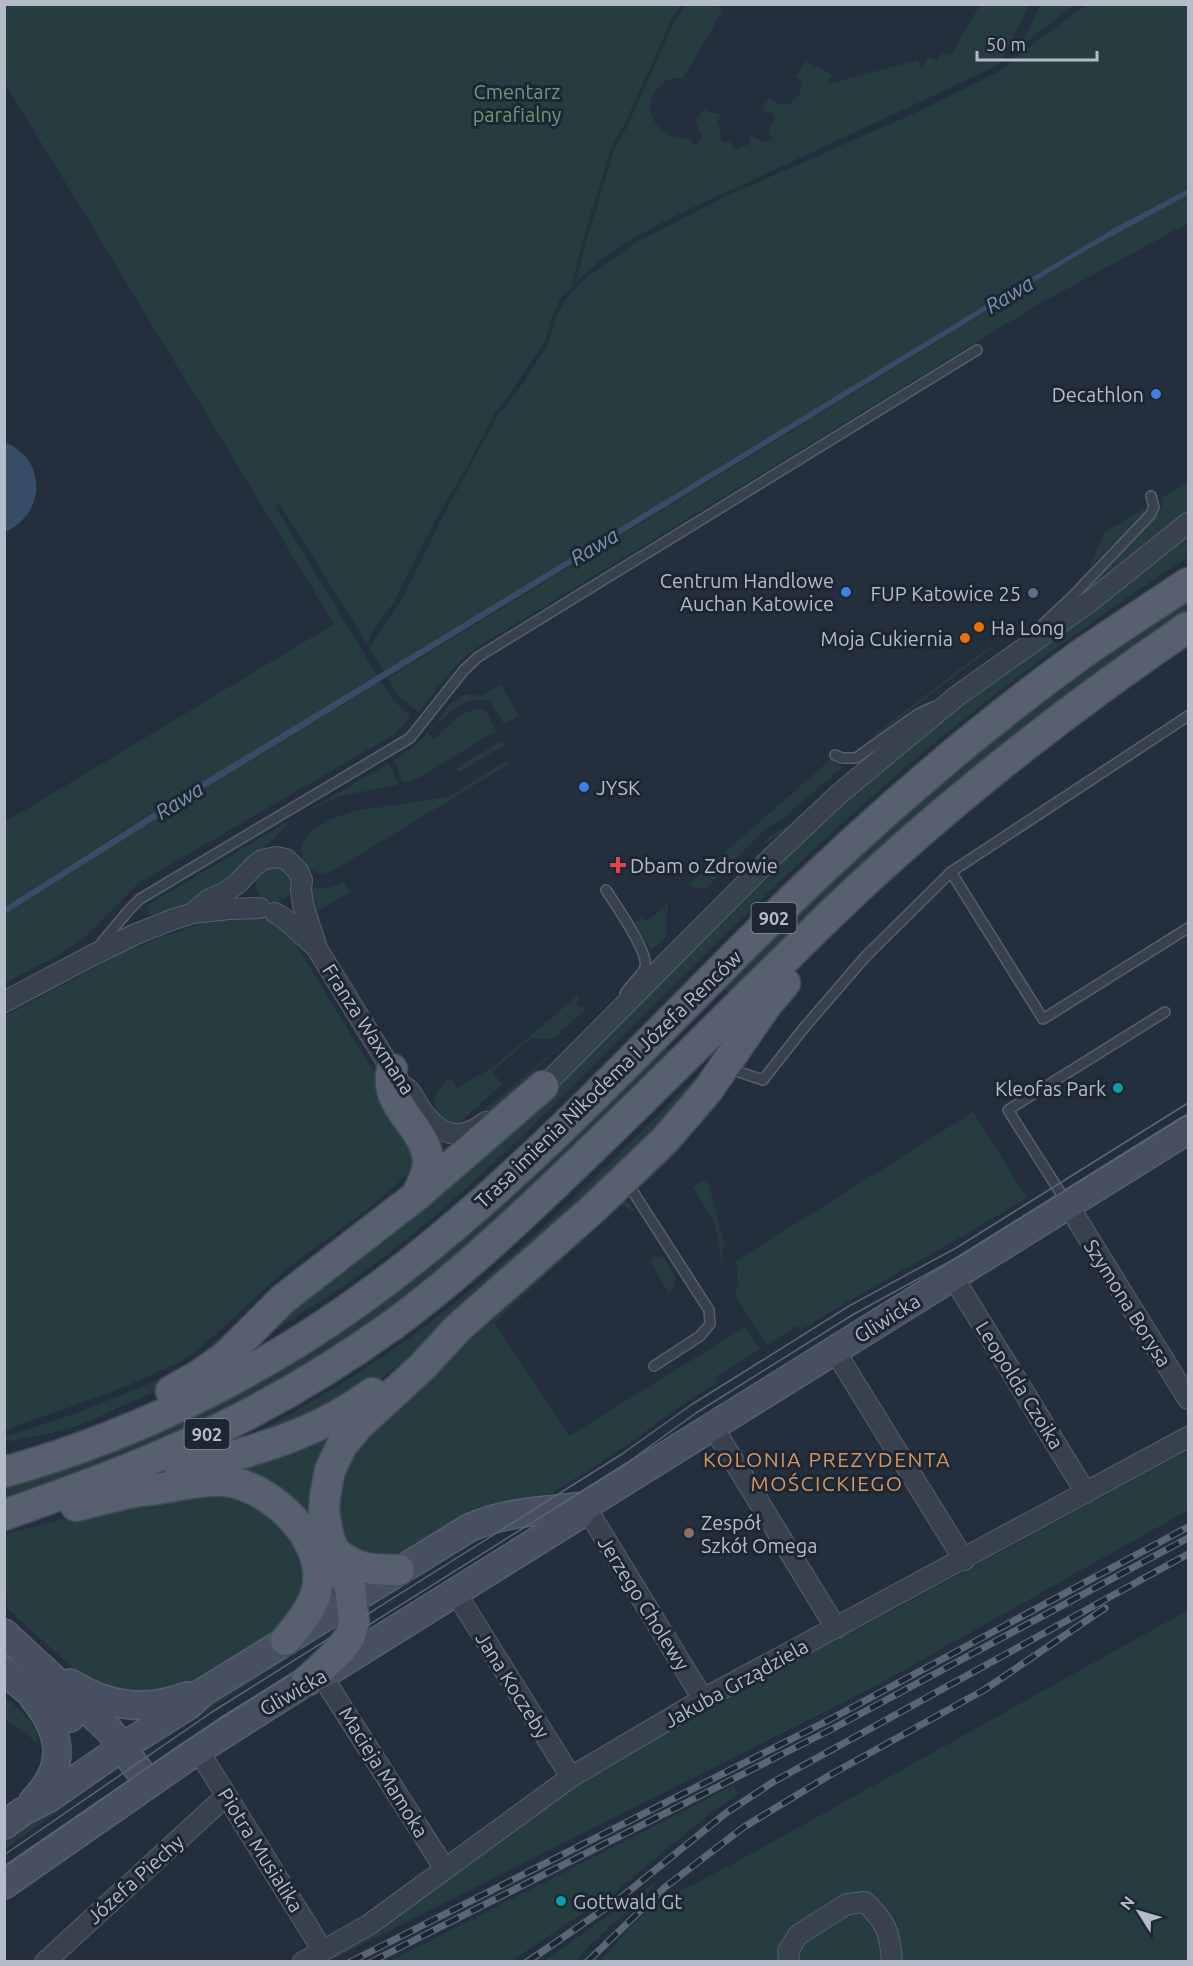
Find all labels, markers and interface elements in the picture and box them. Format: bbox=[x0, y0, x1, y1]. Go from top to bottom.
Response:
scale bar bbox=[977, 24, 1097, 62]
text: 50 m bbox=[986, 34, 1026, 54]
park label: Cmentarz parafialny bbox=[473, 80, 562, 126]
water label: Rawa bbox=[981, 270, 1037, 318]
place label: Decathlon bbox=[1052, 383, 1144, 406]
marker: Decathlon bbox=[1149, 387, 1163, 401]
water label: Rawa bbox=[566, 522, 622, 570]
place label: Centrum Handlowe Auchan Katowice bbox=[660, 569, 834, 615]
place label: FUP Katowice 25 bbox=[871, 582, 1021, 605]
marker: Centrum Handlowe Auchan Katowice bbox=[839, 585, 853, 599]
marker: FUP Katowice 25 bbox=[1026, 586, 1040, 600]
place label: Ha Long bbox=[991, 616, 1065, 639]
marker: Ha Long bbox=[972, 620, 986, 634]
place label: Moja Cukiernia bbox=[821, 627, 953, 650]
marker: Moja Cukiernia bbox=[958, 631, 972, 645]
water label: Rawa bbox=[151, 776, 207, 824]
place label: JYSK bbox=[596, 776, 640, 799]
marker: JYSK bbox=[577, 780, 591, 794]
place label: Dbam o Zdrowie bbox=[630, 854, 778, 877]
marker: Dbam o Zdrowie bbox=[611, 858, 625, 872]
road number: 902 bbox=[752, 903, 796, 933]
street label: Trasa imienia Nikodema i Józefa Renców bbox=[470, 945, 746, 1213]
street label: Franza Waxmana bbox=[318, 959, 420, 1099]
place label: Kleofas Park bbox=[995, 1077, 1106, 1100]
marker: Kleofas Park bbox=[1111, 1081, 1125, 1095]
street label: Szymona Borysa bbox=[1080, 1235, 1176, 1371]
street label: Gliwicka bbox=[850, 1289, 924, 1347]
street label: Leopolda Czoika bbox=[971, 1317, 1069, 1453]
road number: 902 bbox=[184, 1419, 230, 1449]
district label: KOLONIA PREZYDENTA MOŚCICKIEGO bbox=[703, 1447, 951, 1495]
place label: Zespół Szkół Omega bbox=[701, 1511, 818, 1557]
marker: Zespół Szkół Omega bbox=[682, 1526, 696, 1540]
street label: Jerzego Cholewy bbox=[594, 1532, 695, 1674]
street label: Jana Koczeby bbox=[471, 1628, 555, 1743]
street label: Jakuba Grządziela bbox=[660, 1634, 812, 1732]
street label: Gliwicka bbox=[255, 1664, 331, 1720]
street label: Macieja Mamoka bbox=[335, 1702, 433, 1842]
street label: Piotra Musialika bbox=[214, 1784, 308, 1916]
street label: Józefa Piechy bbox=[82, 1829, 188, 1928]
north arrow bbox=[1109, 1882, 1169, 1942]
place label: Gottwald Gt bbox=[573, 1890, 682, 1913]
text: N bbox=[1116, 1893, 1138, 1913]
marker: Gottwald Gt bbox=[554, 1894, 568, 1908]

